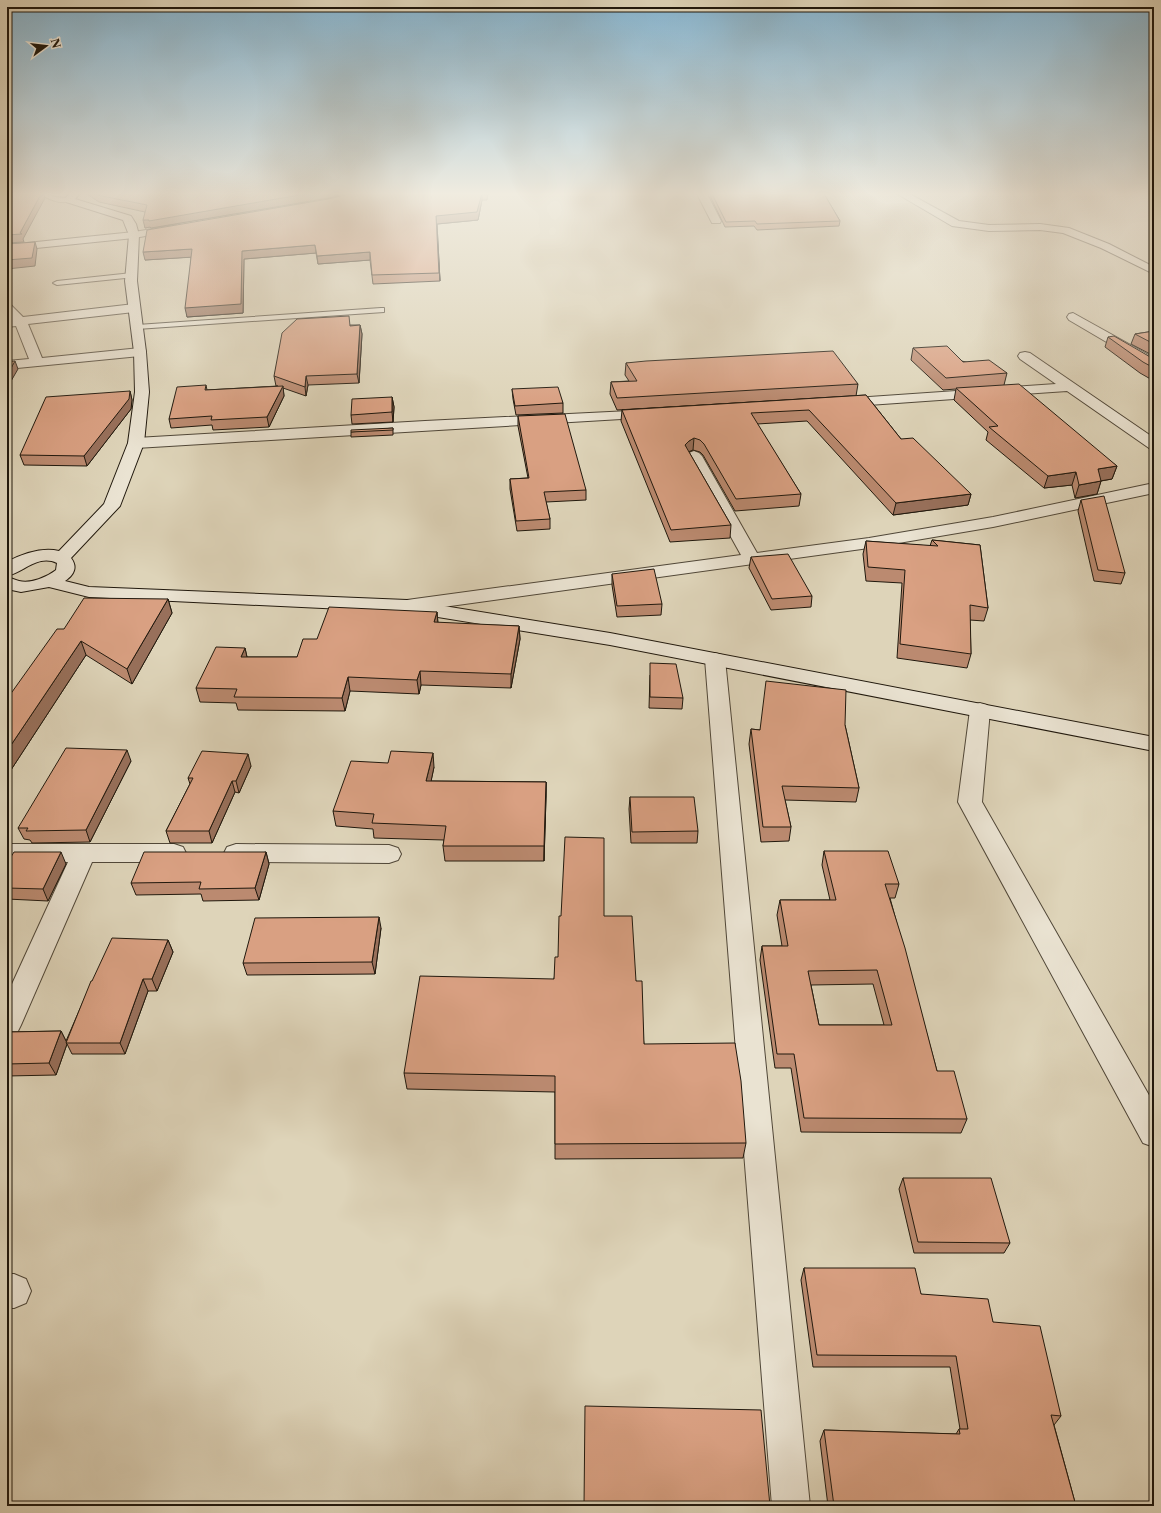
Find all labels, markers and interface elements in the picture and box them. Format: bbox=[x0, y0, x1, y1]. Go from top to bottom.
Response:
north arrow bbox=[26, 26, 66, 66]
text: N bbox=[48, 37, 64, 50]

